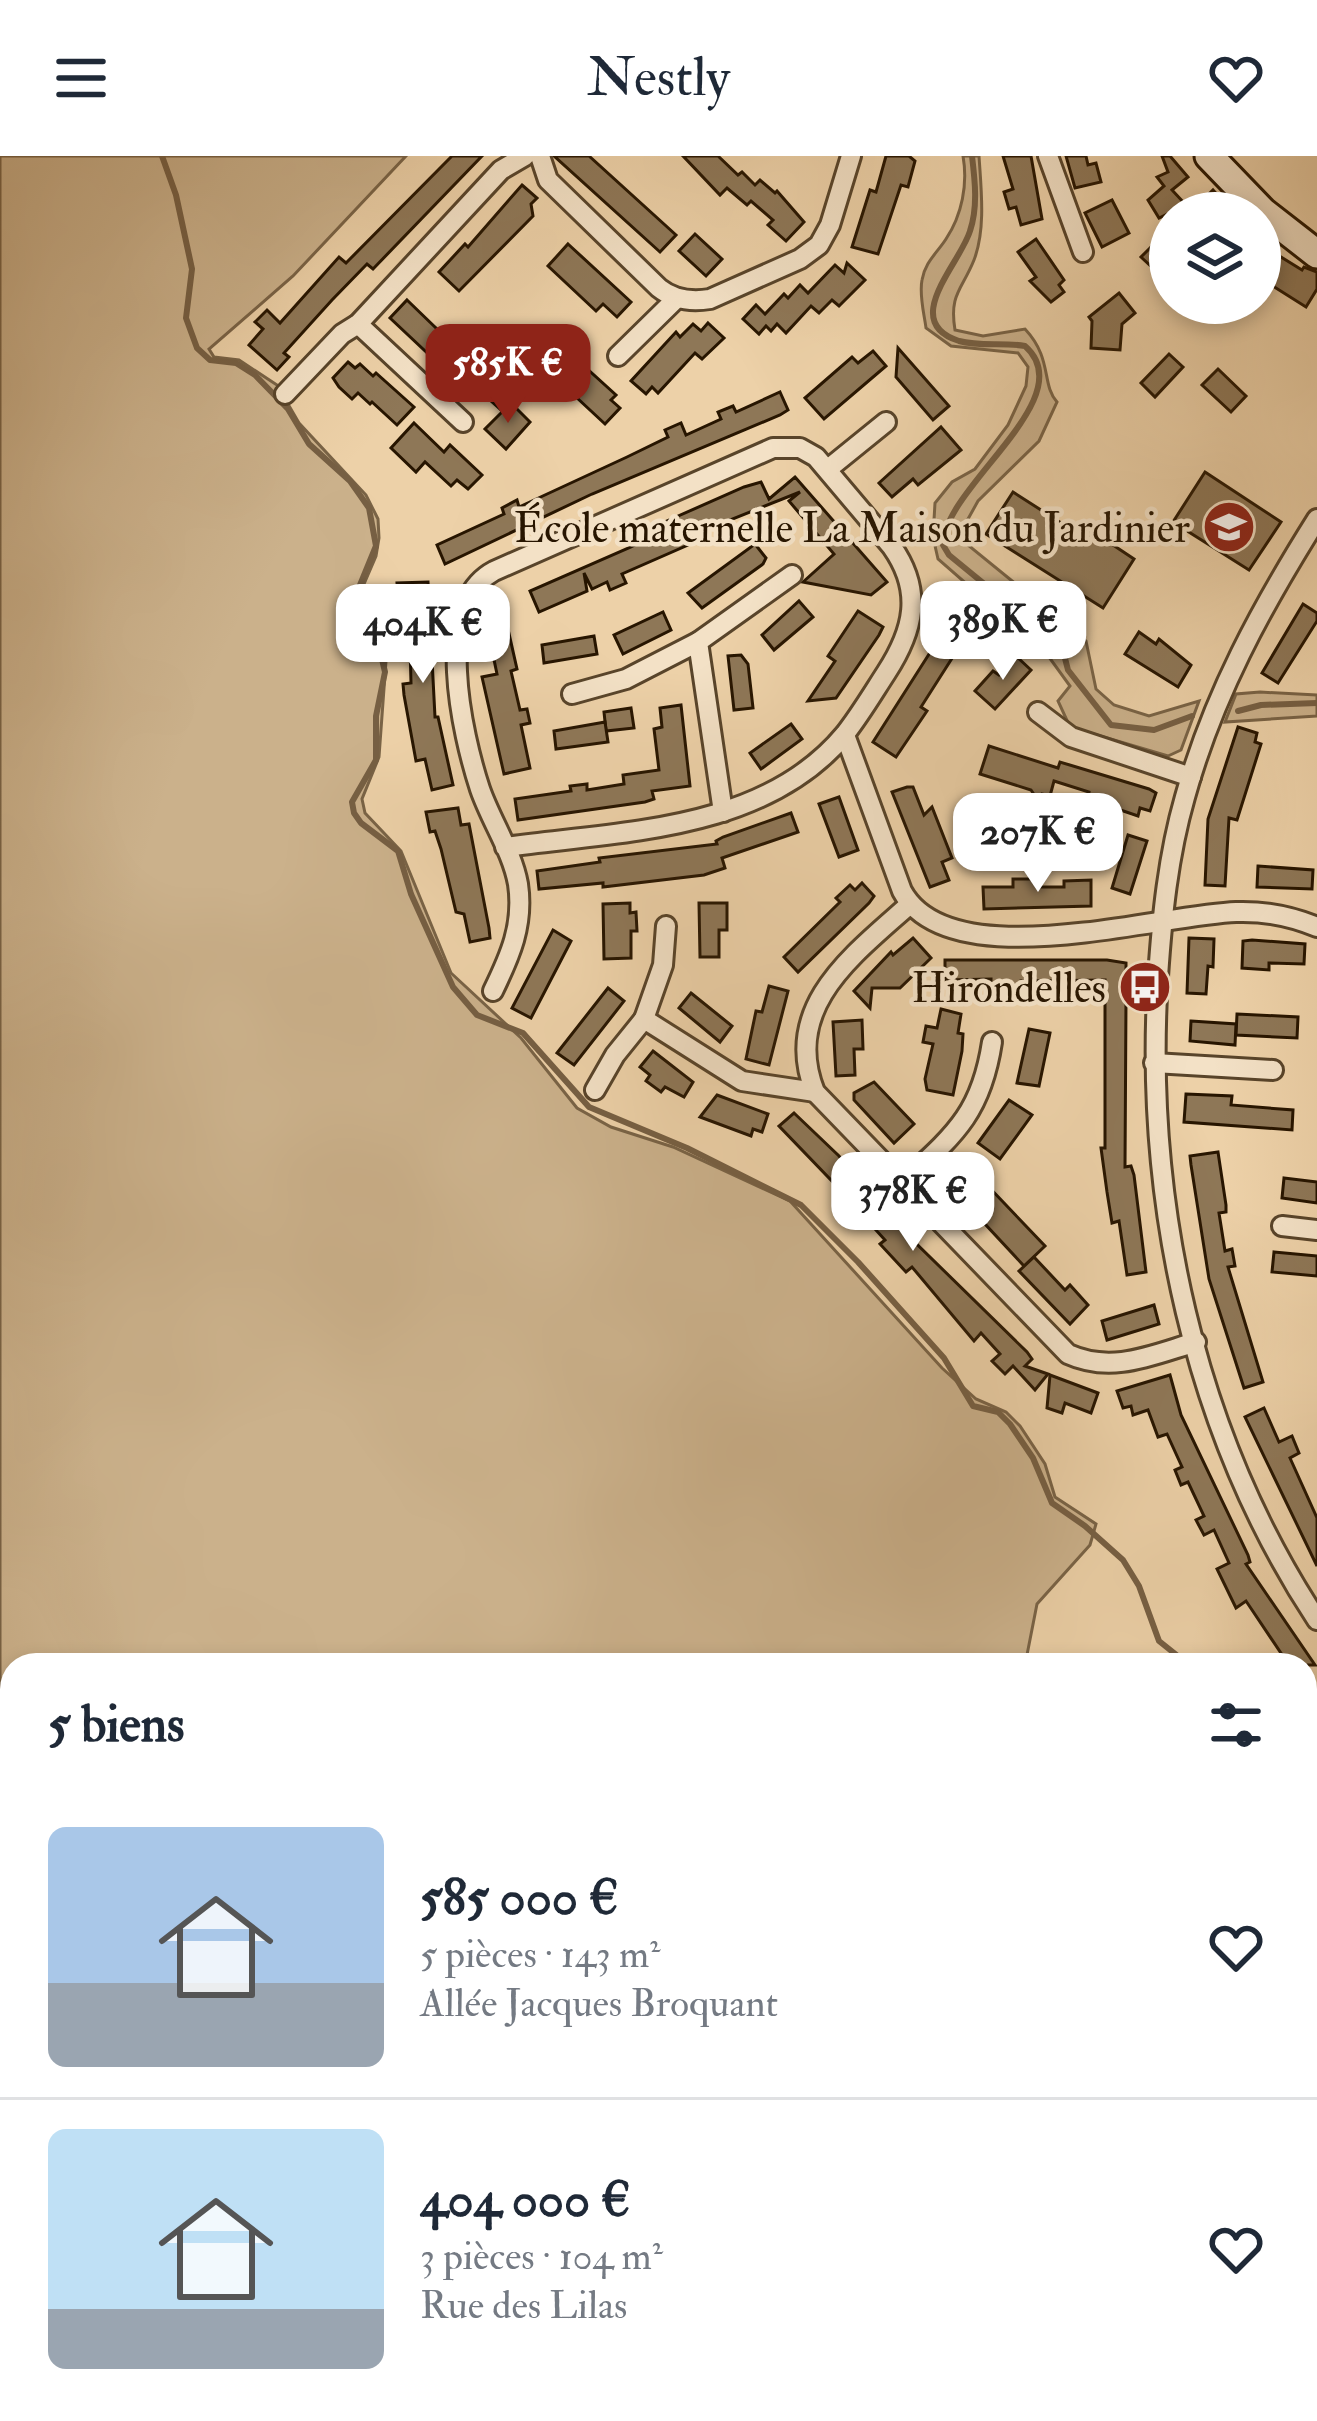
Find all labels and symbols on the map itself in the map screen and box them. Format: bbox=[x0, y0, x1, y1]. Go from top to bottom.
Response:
pin: 585K € bbox=[410, 324, 606, 426]
school or university icon: École maternelle La Maison du Jardinier bbox=[1201, 499, 1257, 555]
place label: École maternelle La Maison du Jardinier bbox=[514, 501, 1190, 555]
pin: 389K € bbox=[905, 581, 1101, 683]
pin: 404K € bbox=[325, 584, 521, 686]
pin: 207K € bbox=[940, 793, 1136, 895]
bus stop icon: Hirondelles bbox=[1117, 959, 1173, 1015]
place label: Hirondelles bbox=[912, 963, 1106, 1015]
pin: 378K € bbox=[815, 1152, 1011, 1254]

